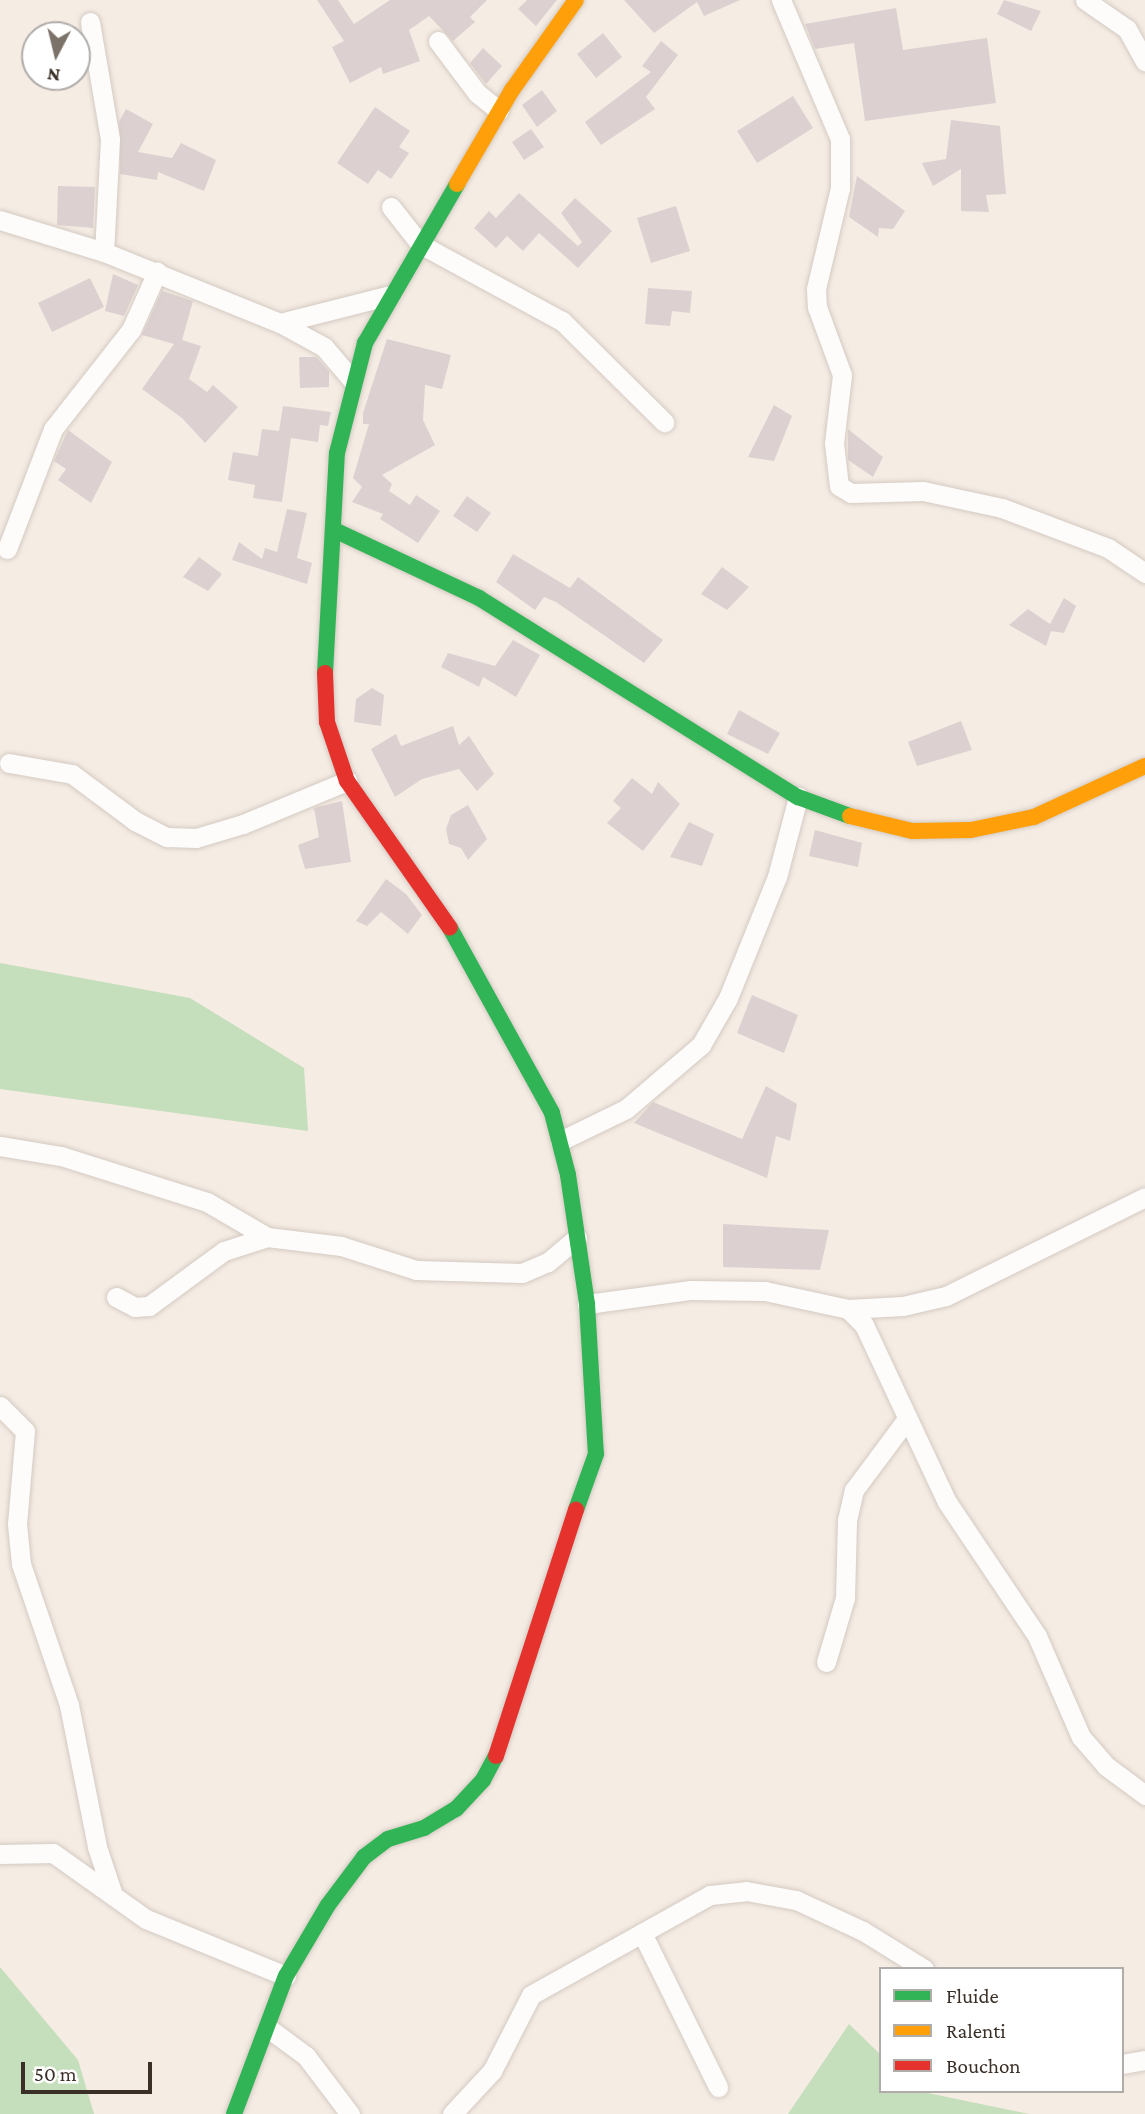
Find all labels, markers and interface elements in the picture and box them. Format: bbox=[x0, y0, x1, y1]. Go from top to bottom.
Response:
north arrow bbox=[21, 21, 91, 91]
text: N bbox=[46, 64, 61, 87]
legend bbox=[879, 1967, 1124, 2093]
text: Fluide bbox=[946, 1984, 999, 2008]
text: Ralenti bbox=[946, 2019, 1006, 2043]
scale bar bbox=[24, 2048, 156, 2092]
text: Bouchon bbox=[946, 2054, 1021, 2078]
text: 50 m bbox=[34, 2062, 77, 2086]

